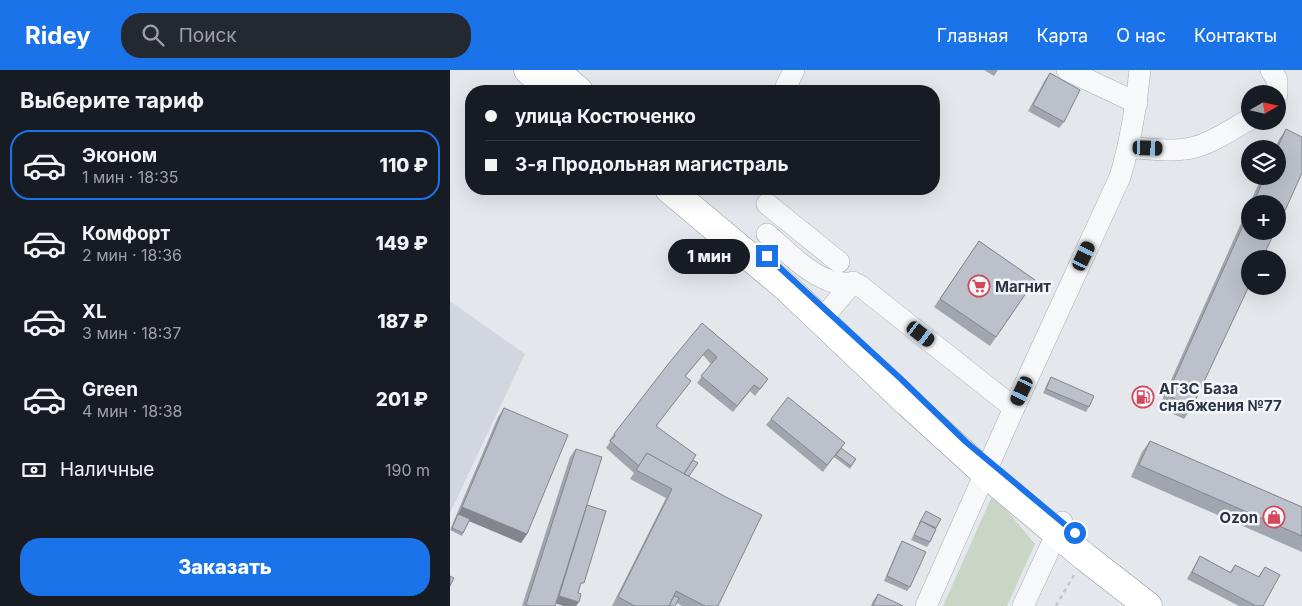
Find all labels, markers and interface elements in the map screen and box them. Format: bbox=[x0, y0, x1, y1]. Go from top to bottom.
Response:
search box bbox=[121, 13, 471, 58]
text: Ridey bbox=[25, 21, 91, 50]
icon: search bbox=[139, 21, 167, 49]
text: Поиск bbox=[179, 24, 237, 47]
text: Главная bbox=[937, 25, 1008, 46]
text: Карта bbox=[1036, 25, 1088, 46]
text: О нас bbox=[1116, 25, 1166, 46]
text: Контакты bbox=[1194, 25, 1277, 46]
north arrow bbox=[1241, 85, 1286, 130]
map controls bbox=[1241, 85, 1286, 295]
text: Выберите тариф bbox=[20, 87, 204, 113]
text: улица Костюченко bbox=[515, 105, 696, 128]
car bbox=[1132, 140, 1163, 156]
button: layers bbox=[1241, 140, 1286, 185]
icon: car bbox=[22, 143, 67, 188]
text: Эконом bbox=[82, 144, 157, 167]
text: 3-я Продольная магистраль bbox=[515, 153, 789, 176]
text: 110 ₽ bbox=[380, 154, 428, 177]
text: 1 мин · 18:35 bbox=[82, 167, 178, 187]
button: + bbox=[1241, 195, 1286, 240]
icon: car bbox=[22, 221, 67, 266]
text: Комфорт bbox=[82, 222, 170, 245]
text: 149 ₽ bbox=[375, 232, 428, 255]
callout: 1 мин bbox=[667, 238, 750, 274]
car bbox=[1070, 239, 1097, 273]
text: 2 мин · 18:36 bbox=[82, 245, 182, 265]
route end bbox=[756, 245, 778, 267]
text: 1 мин bbox=[687, 246, 731, 266]
button: − bbox=[1241, 250, 1286, 295]
supermarket icon: Магнит bbox=[967, 274, 991, 298]
place label: Магнит bbox=[995, 277, 1051, 296]
icon: car bbox=[22, 299, 67, 344]
text: XL bbox=[82, 300, 107, 323]
text: 187 ₽ bbox=[377, 310, 428, 333]
car bbox=[904, 319, 937, 349]
text: 3 мин · 18:37 bbox=[82, 323, 181, 343]
car bbox=[1008, 374, 1035, 408]
icon: car bbox=[22, 377, 67, 422]
text: Green bbox=[82, 378, 138, 401]
place label: АГЗС База снабжения №77 bbox=[1159, 379, 1282, 415]
fuel station icon: АГЗС База снабжения №77 bbox=[1131, 385, 1155, 409]
text: 201 ₽ bbox=[376, 388, 428, 411]
text: 4 мин · 18:38 bbox=[82, 401, 182, 421]
icon: cash bbox=[20, 456, 48, 484]
text: Наличные bbox=[60, 458, 154, 481]
text: 190 m bbox=[385, 460, 430, 480]
shop icon: Ozon bbox=[1262, 505, 1286, 529]
place label: Ozon bbox=[1220, 508, 1258, 527]
route start bbox=[1064, 522, 1086, 544]
button: Заказать bbox=[20, 538, 430, 596]

